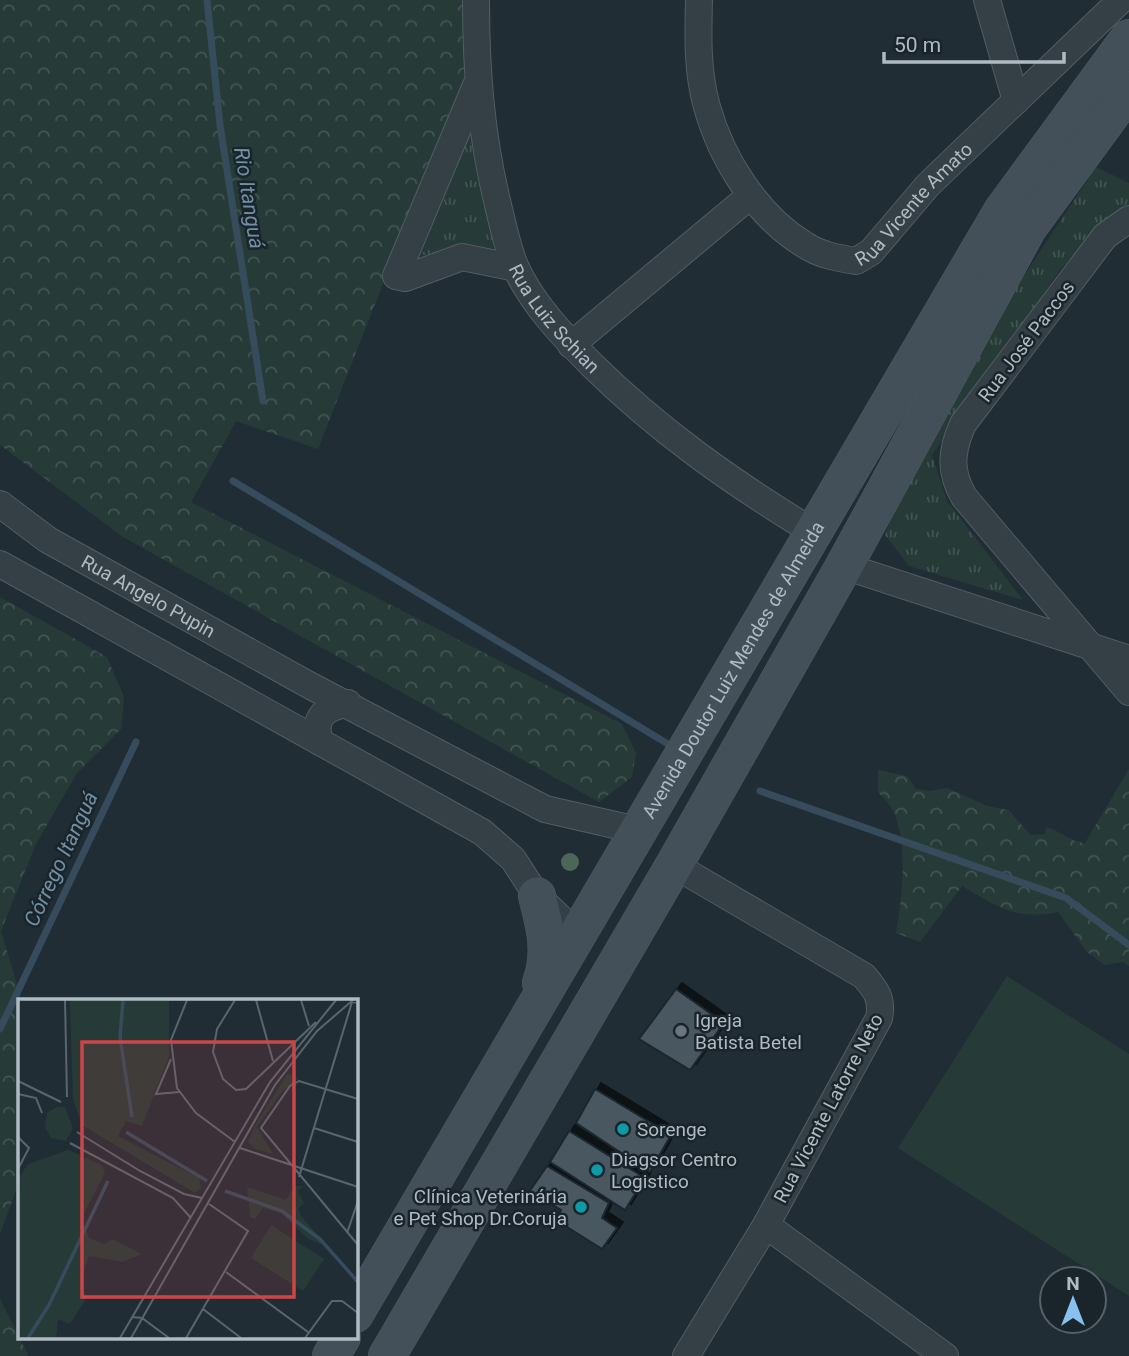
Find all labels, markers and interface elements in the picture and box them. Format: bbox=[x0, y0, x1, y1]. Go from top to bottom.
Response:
scale bar bbox=[884, 21, 1064, 65]
text: 50 m bbox=[894, 33, 941, 57]
street label: Rua Vicente Amato bbox=[851, 138, 977, 271]
water label: Rio Itanguá bbox=[229, 145, 269, 251]
street label: Rua Luiz Schian bbox=[504, 260, 604, 378]
street label: Rua José Paccos bbox=[973, 276, 1079, 406]
street label: Avenida Doutor Luiz Mendes de Almeida bbox=[637, 517, 829, 823]
street label: Rua Angelo Pupin bbox=[77, 550, 219, 643]
water label: Córrego Itanguá bbox=[19, 788, 103, 930]
inset map bbox=[18, 999, 357, 1338]
place label: Igreja Batista Betel bbox=[695, 1009, 802, 1054]
street label: Rua Vicente Latorre Neto bbox=[769, 1010, 888, 1207]
marker: Igreja Batista Betel bbox=[673, 1023, 689, 1039]
place label: Sorenge bbox=[637, 1118, 707, 1141]
marker: Sorenge bbox=[615, 1121, 631, 1137]
place label: Diagsor Centro Logistico bbox=[611, 1148, 737, 1193]
marker: Diagsor Centro Logistico bbox=[589, 1162, 605, 1178]
place label: Clínica Veterinária e Pet Shop Dr.Coruja bbox=[394, 1185, 567, 1230]
marker: Clínica Veterinária e Pet Shop Dr.Coruja bbox=[573, 1199, 589, 1215]
north arrow bbox=[1038, 1265, 1108, 1335]
text: N bbox=[1066, 1272, 1080, 1295]

